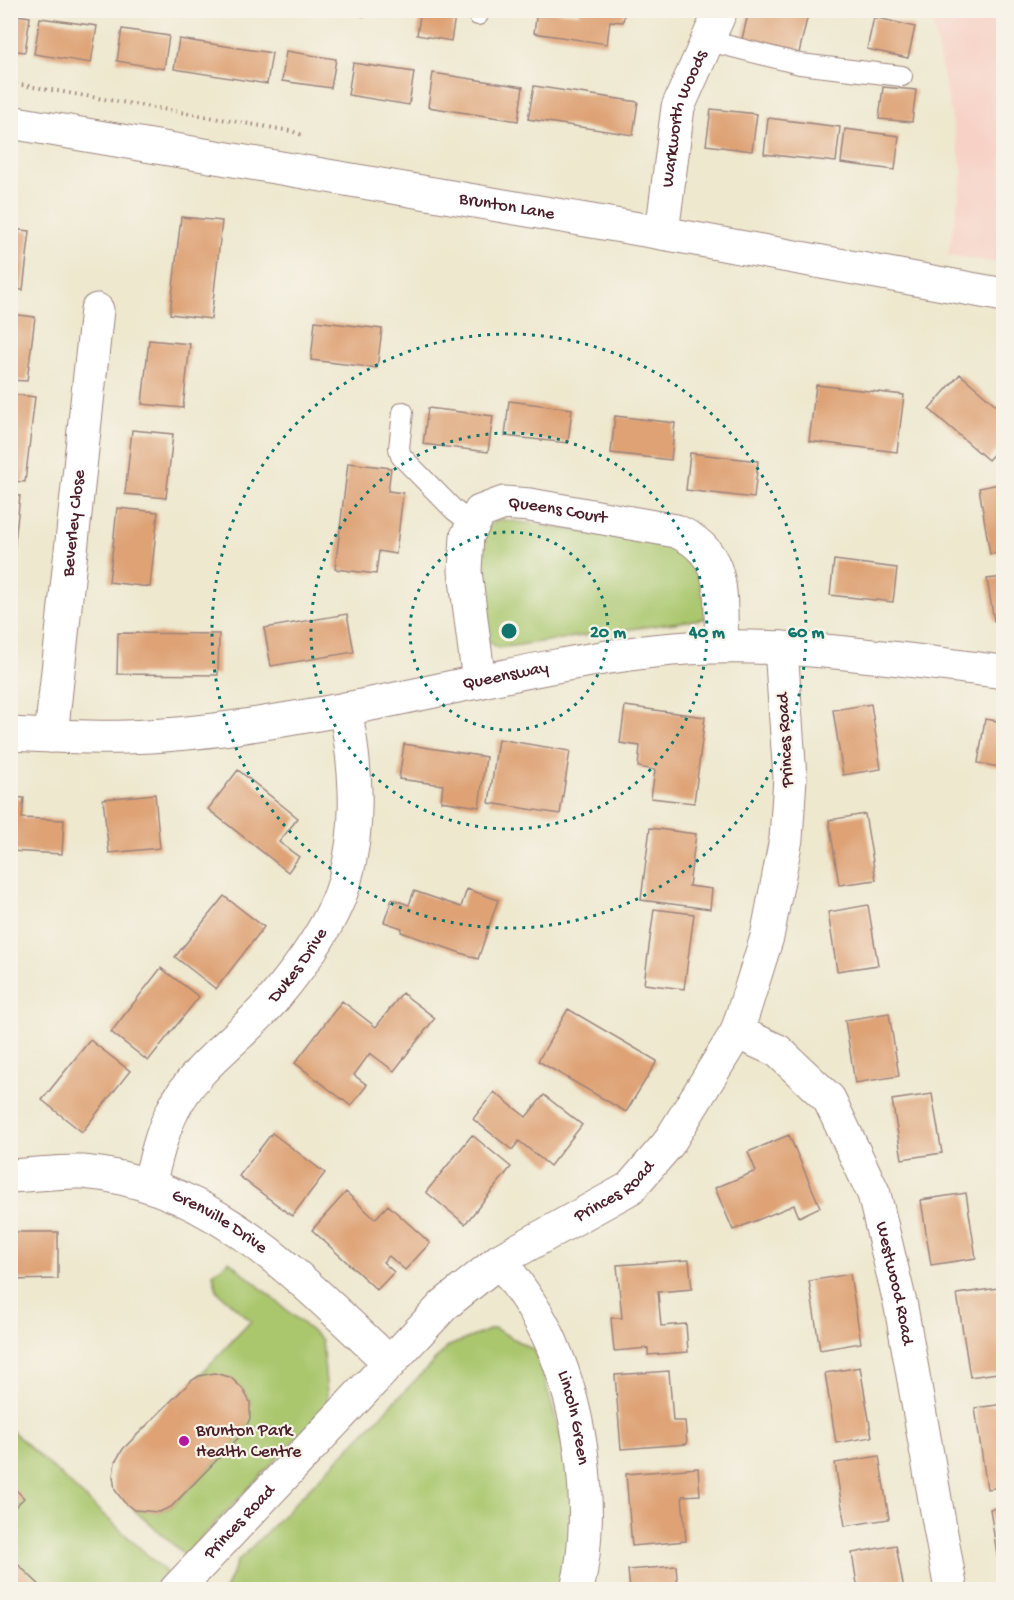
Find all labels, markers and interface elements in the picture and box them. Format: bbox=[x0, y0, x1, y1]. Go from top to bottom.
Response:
street label: Warkworth Woods bbox=[657, 46, 713, 189]
street label: Brunton Lane bbox=[456, 188, 557, 225]
street label: Beverley Close bbox=[58, 468, 90, 579]
street label: Queens Court bbox=[507, 493, 610, 529]
centre of rings bbox=[499, 621, 519, 641]
text: 20 m bbox=[590, 623, 626, 644]
text: 40 m bbox=[688, 623, 725, 644]
text: 60 m bbox=[788, 623, 824, 644]
street label: Queensway bbox=[461, 657, 550, 695]
street label: Princes Road bbox=[773, 691, 799, 789]
street label: Dukes Drive bbox=[263, 924, 333, 1008]
street label: Princes Road bbox=[570, 1155, 660, 1228]
street label: Grenville Drive bbox=[168, 1185, 272, 1259]
street label: Westwood Road bbox=[871, 1220, 918, 1348]
street label: Lincoln Green bbox=[552, 1368, 593, 1467]
place label: Brunton Park Health Centre bbox=[195, 1421, 302, 1463]
marker: Brunton Park Health Centre bbox=[177, 1434, 191, 1448]
street label: Princes Road bbox=[199, 1480, 281, 1565]

